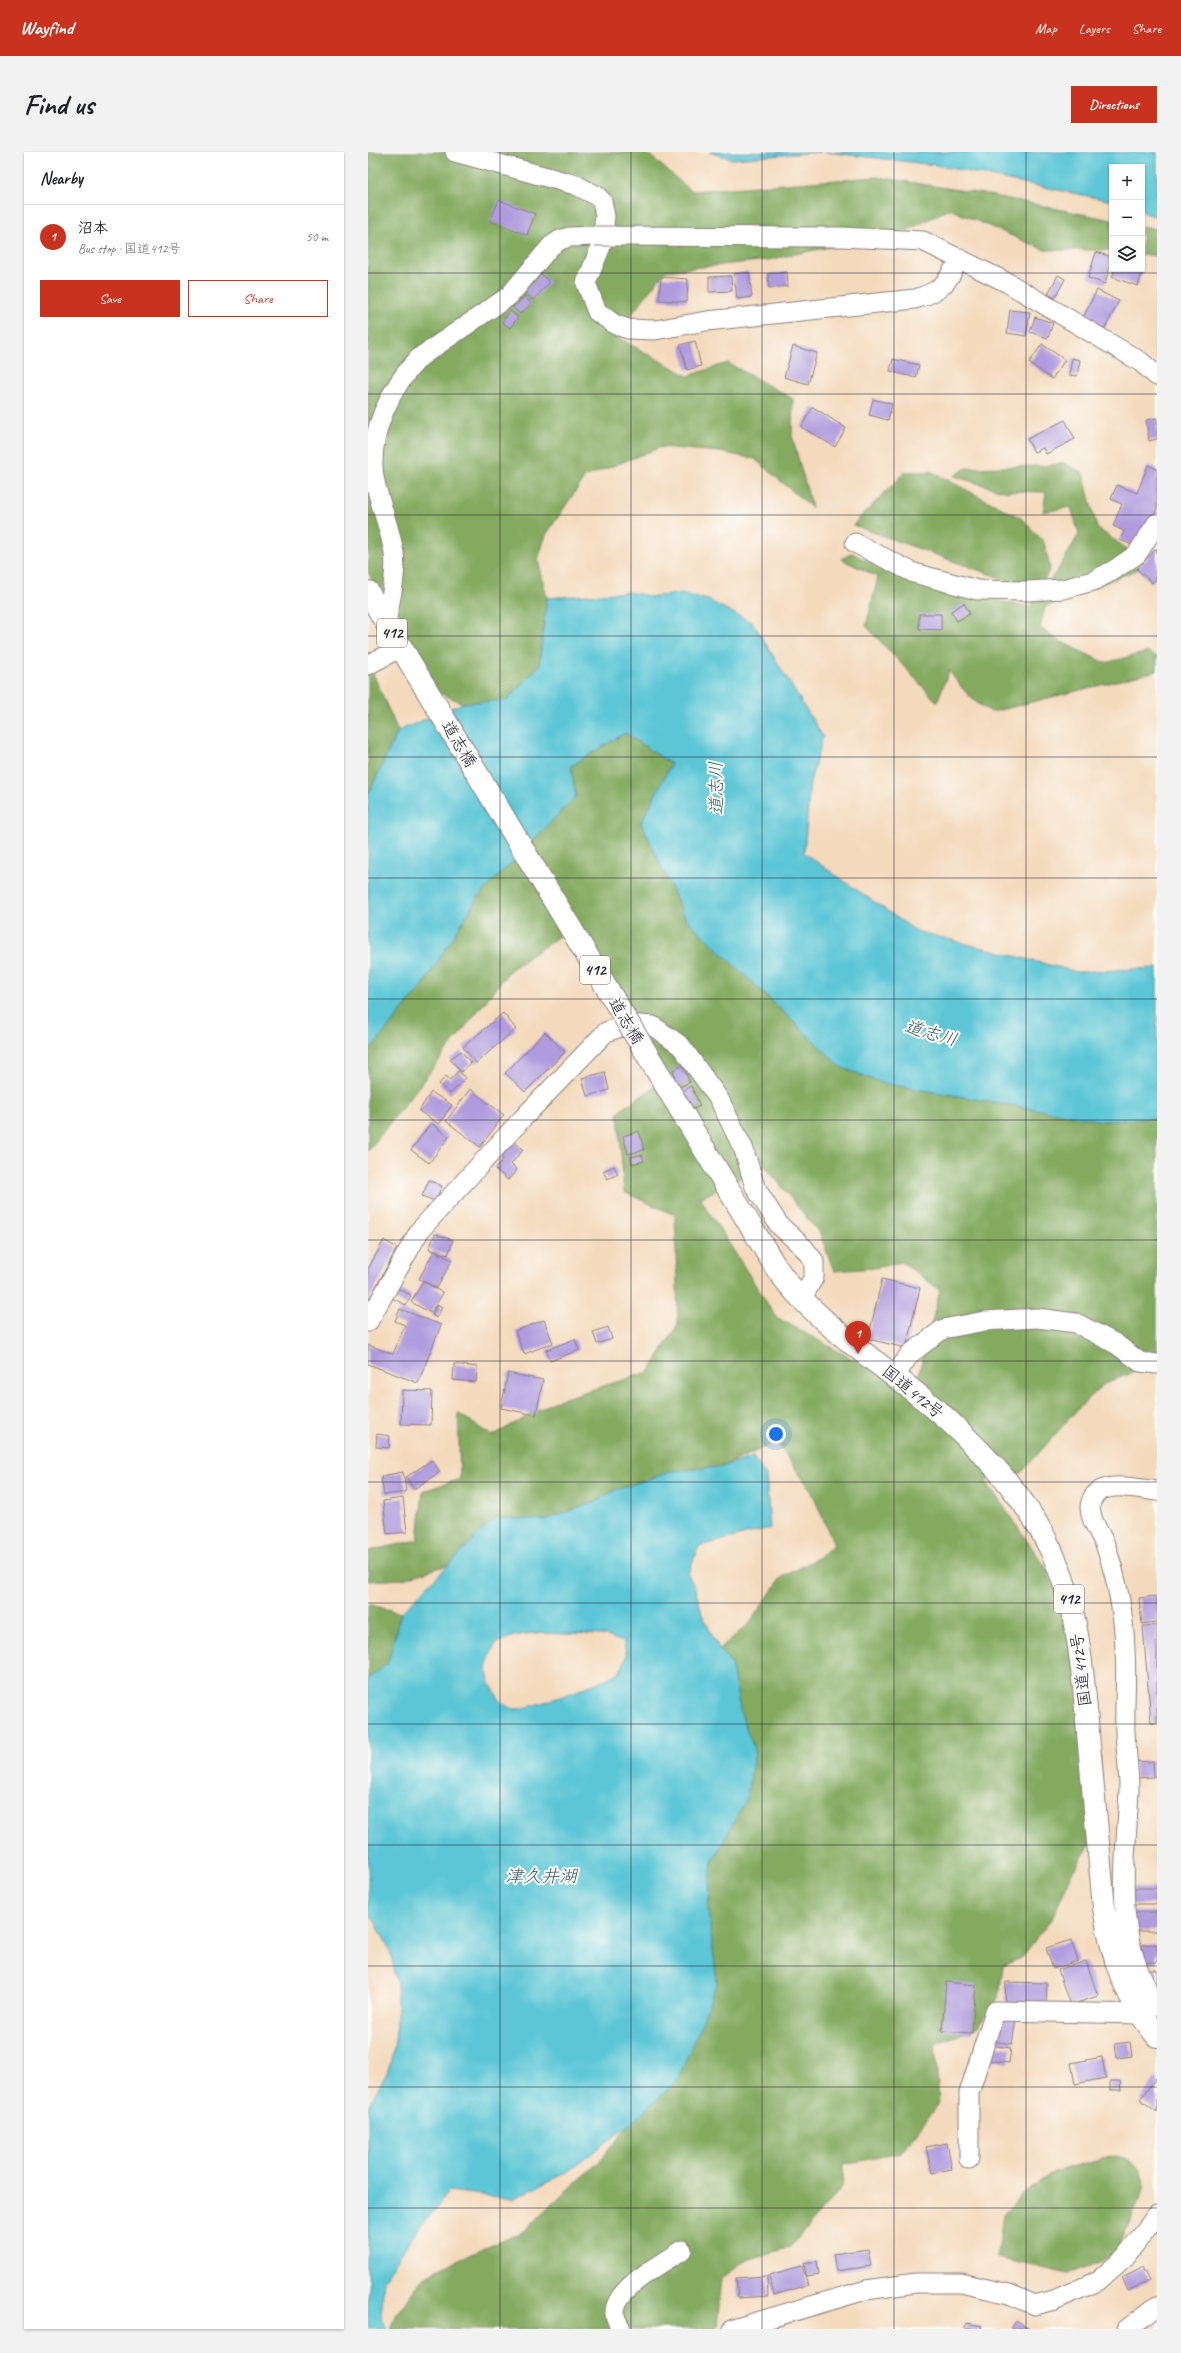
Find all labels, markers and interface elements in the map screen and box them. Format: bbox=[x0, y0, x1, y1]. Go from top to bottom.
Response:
text: Wayfind bbox=[20, 16, 73, 40]
text: Map bbox=[1035, 20, 1057, 37]
text: Layers bbox=[1079, 20, 1110, 37]
text: Share bbox=[1132, 20, 1161, 37]
button: Directions bbox=[1071, 86, 1157, 123]
text: Find us bbox=[24, 87, 94, 122]
map controls bbox=[1109, 164, 1145, 272]
button: + bbox=[1109, 164, 1145, 200]
text: Nearby bbox=[40, 168, 83, 189]
button: − bbox=[1109, 200, 1145, 236]
text: 沼本 bbox=[78, 219, 108, 238]
text: 1 bbox=[50, 229, 56, 245]
text: 50 m bbox=[306, 229, 328, 245]
button: layers bbox=[1109, 236, 1145, 272]
text: Bus stop · 国道412号 bbox=[78, 241, 181, 257]
button: Save bbox=[40, 280, 180, 317]
button: Share bbox=[188, 280, 328, 317]
road number: 412 bbox=[377, 619, 407, 647]
street label: 道志橋 bbox=[437, 717, 481, 771]
water label: 道志川 bbox=[705, 761, 727, 815]
road number: 412 bbox=[580, 956, 610, 984]
street label: 道志橋 bbox=[604, 994, 648, 1048]
water label: 道志川 bbox=[902, 1015, 960, 1051]
pin: 1 bbox=[845, 1321, 871, 1354]
street label: 国道412号 bbox=[878, 1361, 948, 1423]
your location bbox=[766, 1424, 786, 1444]
road number: 412 bbox=[1054, 1585, 1084, 1613]
street label: 国道412号 bbox=[1066, 1632, 1096, 1708]
water label: 津久井湖 bbox=[505, 1865, 579, 1887]

